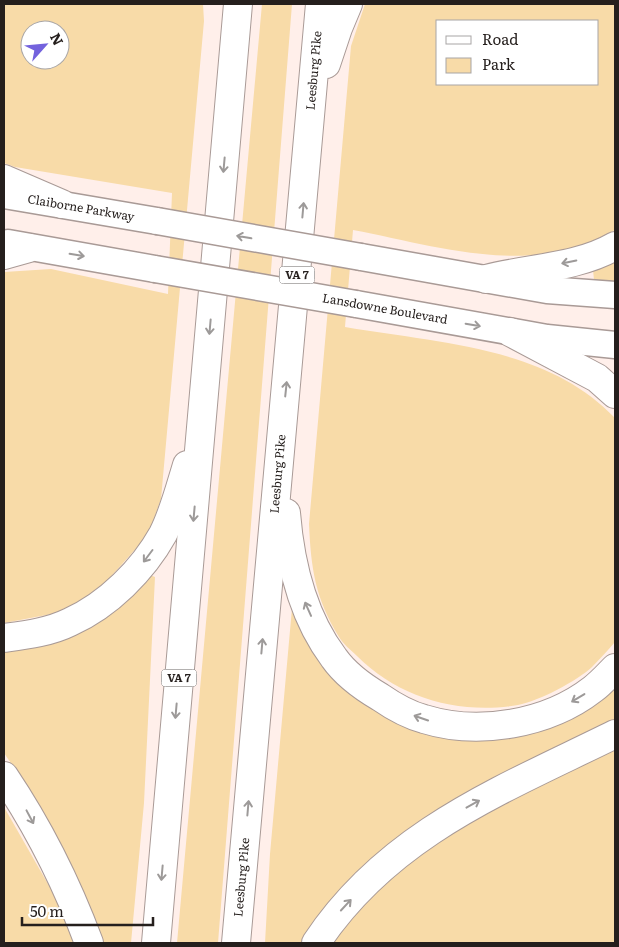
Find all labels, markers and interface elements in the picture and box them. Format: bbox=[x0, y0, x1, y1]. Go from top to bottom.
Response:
north arrow bbox=[20, 20, 70, 70]
legend bbox=[436, 20, 599, 85]
text: Road bbox=[482, 27, 518, 50]
text: N bbox=[46, 29, 69, 49]
street label: Leesburg Pike bbox=[301, 30, 326, 111]
text: Park bbox=[482, 52, 516, 75]
one-way arrow bbox=[219, 157, 229, 173]
street label: Claiborne Parkway bbox=[26, 189, 136, 225]
one-way arrow bbox=[298, 202, 308, 218]
one-way arrow bbox=[237, 231, 253, 241]
one-way arrow bbox=[69, 251, 85, 261]
one-way arrow bbox=[562, 258, 578, 267]
road number: VA 7 bbox=[280, 266, 314, 284]
street label: Lansdowne Boulevard bbox=[321, 288, 450, 328]
one-way arrow bbox=[206, 319, 215, 335]
one-way arrow bbox=[464, 321, 480, 330]
one-way arrow bbox=[281, 381, 291, 397]
street label: Leesburg Pike bbox=[264, 433, 289, 514]
one-way arrow bbox=[189, 506, 198, 522]
one-way arrow bbox=[143, 549, 153, 563]
one-way arrow bbox=[303, 602, 313, 617]
one-way arrow bbox=[258, 638, 267, 654]
road number: VA 7 bbox=[162, 670, 196, 686]
one-way arrow bbox=[571, 694, 585, 704]
one-way arrow bbox=[171, 703, 181, 719]
one-way arrow bbox=[414, 713, 430, 722]
one-way arrow bbox=[465, 799, 479, 809]
one-way arrow bbox=[243, 800, 253, 816]
one-way arrow bbox=[25, 809, 35, 824]
street label: Leesburg Pike bbox=[228, 837, 253, 918]
one-way arrow bbox=[157, 865, 167, 881]
scale bar bbox=[22, 894, 154, 926]
one-way arrow bbox=[340, 898, 352, 911]
text: 50 m bbox=[30, 899, 64, 922]

